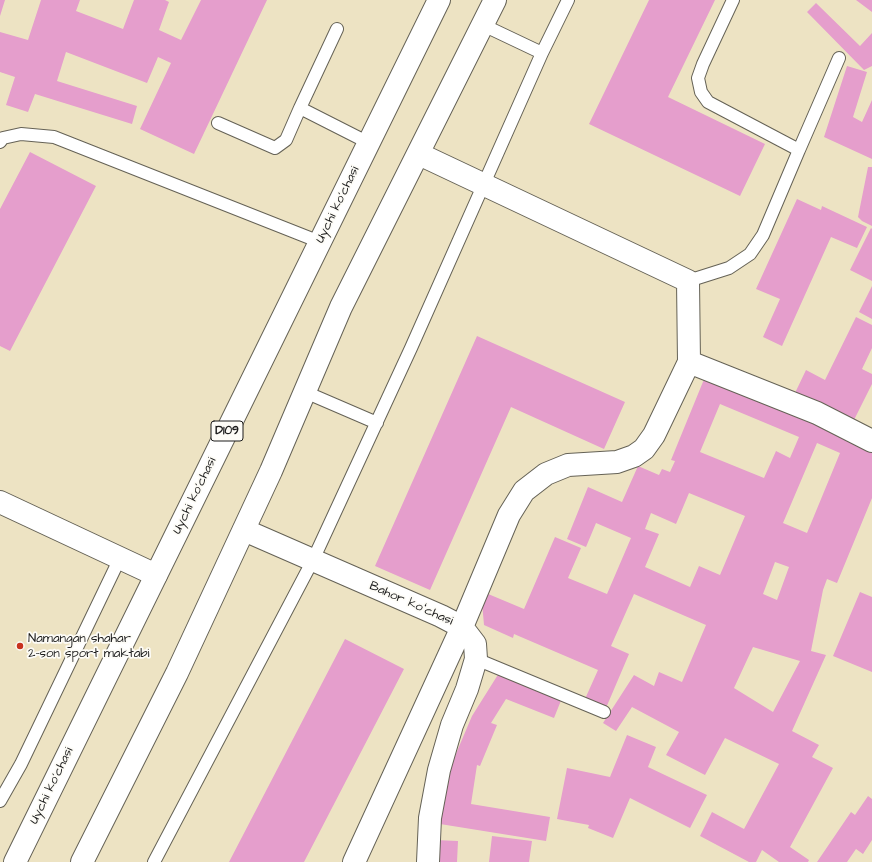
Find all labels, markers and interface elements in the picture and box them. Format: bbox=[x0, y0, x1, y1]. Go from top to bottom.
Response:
street label: Uychi ko'chasi bbox=[313, 164, 363, 246]
road number: D109 bbox=[211, 421, 243, 441]
street label: Uychi ko'chasi bbox=[170, 455, 220, 537]
street label: Bahor koʻchasi bbox=[367, 579, 455, 629]
place label: Namangan shahar 2-son sport maktabi bbox=[28, 631, 150, 662]
marker: Namangan shahar 2-son sport maktabi bbox=[15, 641, 25, 651]
street label: Uychi ko'chasi bbox=[27, 745, 77, 827]

